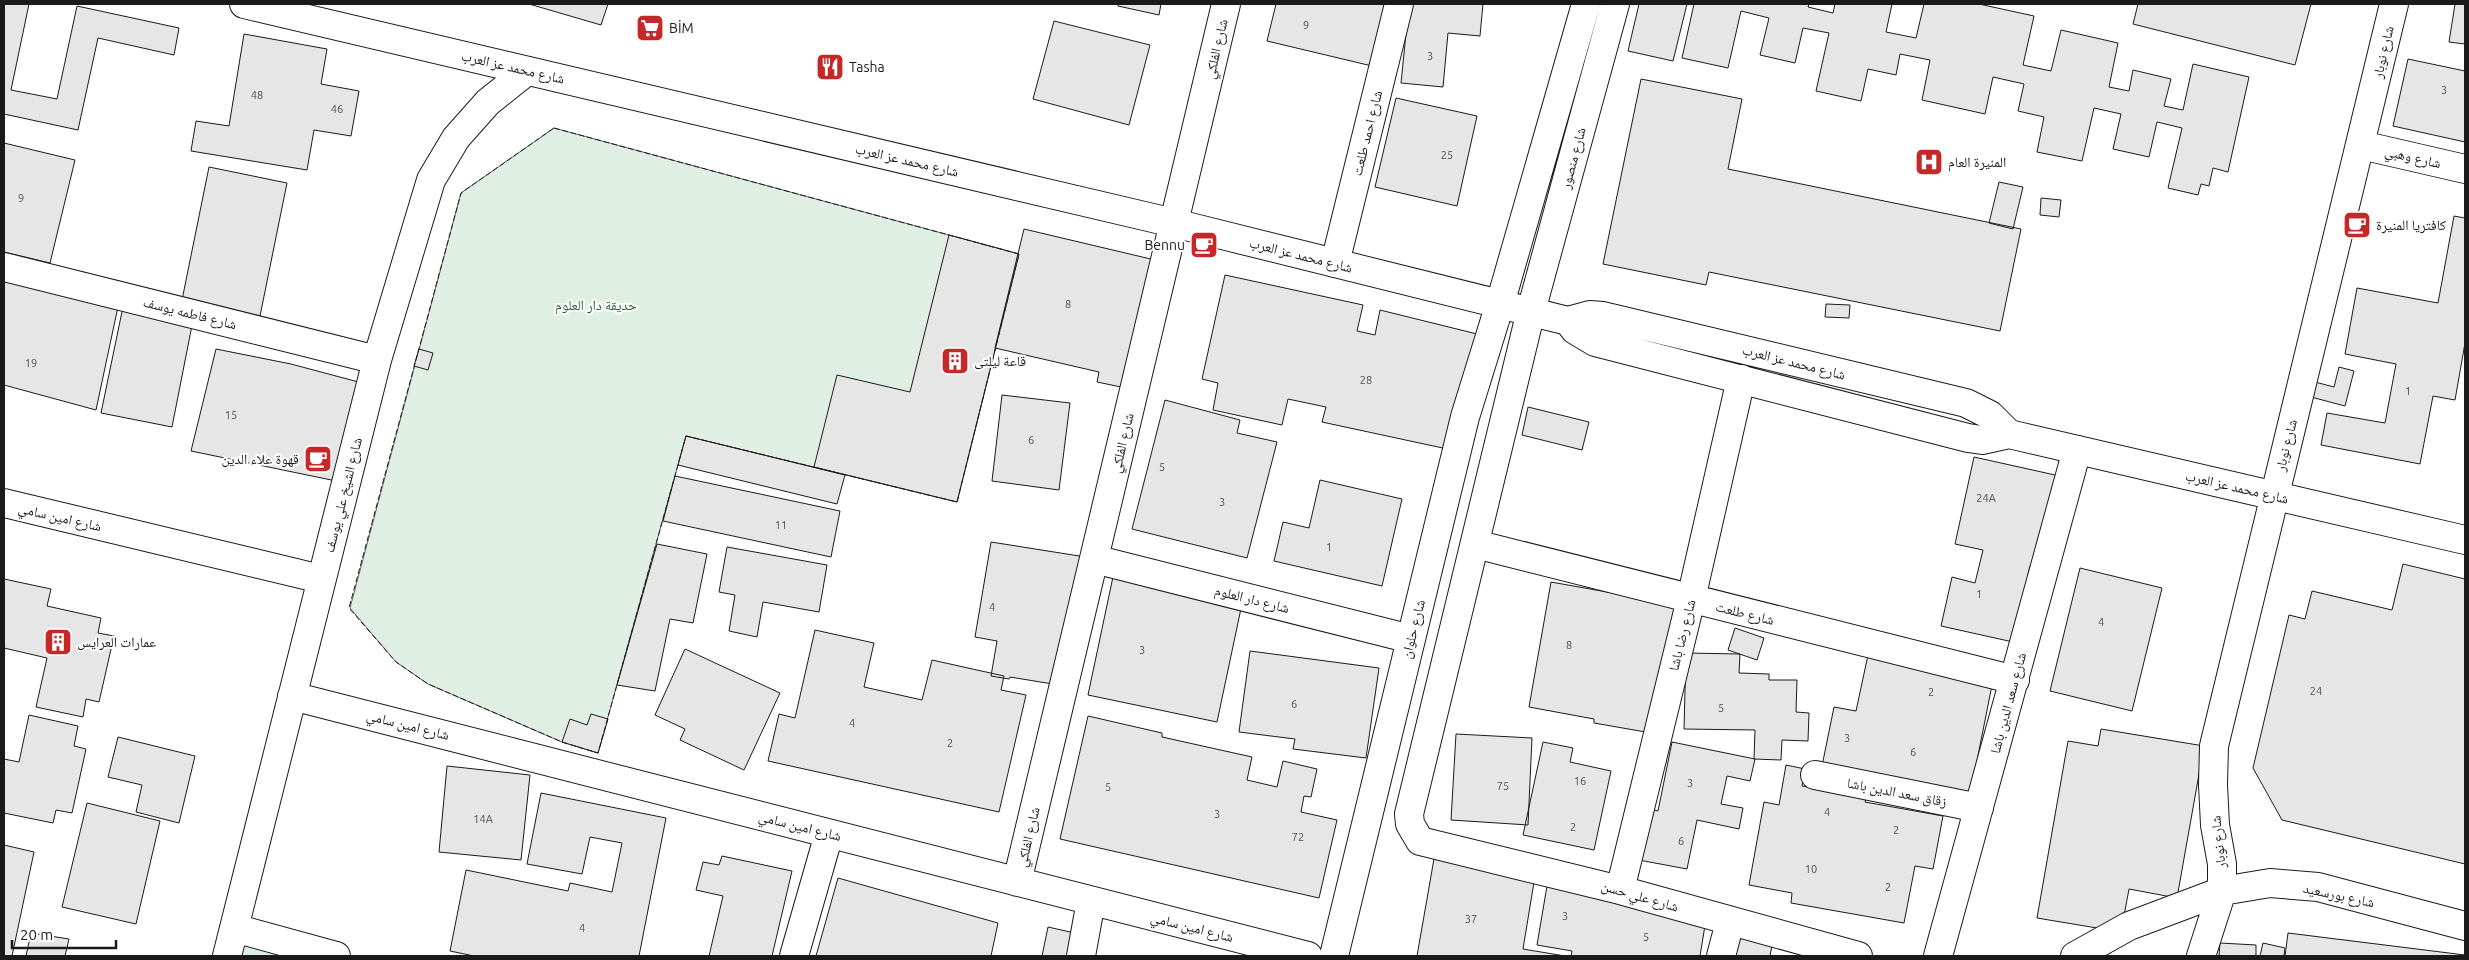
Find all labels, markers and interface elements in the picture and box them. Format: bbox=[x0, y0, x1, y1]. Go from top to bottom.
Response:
supermarket icon: BİM bbox=[635, 13, 665, 43]
street label: شارع الفلكي bbox=[1201, 17, 1234, 81]
house number: 9 bbox=[1303, 19, 1309, 31]
place label: BİM bbox=[669, 20, 694, 36]
street label: شارع نوبار bbox=[2369, 24, 2399, 81]
street label: شارع محمد عز العرب bbox=[459, 47, 566, 89]
house number: 3 bbox=[1427, 50, 1433, 62]
restaurant icon: Tasha bbox=[815, 52, 845, 82]
place label: Tasha bbox=[849, 59, 885, 75]
house number: 3 bbox=[2441, 84, 2447, 96]
house number: 48 bbox=[251, 89, 263, 101]
street label: شارع احمد طلعت bbox=[1349, 89, 1387, 178]
house number: 46 bbox=[331, 103, 343, 115]
street label: شارع منصور bbox=[1557, 125, 1591, 192]
street label: شارع محمد عز العرب bbox=[853, 140, 960, 182]
street label: شارع وهبي bbox=[2383, 143, 2443, 175]
hospital icon: المنيرة العام bbox=[1914, 147, 1944, 177]
house number: 25 bbox=[1441, 149, 1453, 161]
place label: المنيرة العام bbox=[1948, 154, 2006, 172]
house number: 9 bbox=[18, 192, 24, 204]
cafe icon: كافتريا المنيرة bbox=[2342, 210, 2372, 240]
place label: كافتريا المنيرة bbox=[2376, 217, 2446, 234]
cafe icon: Bennu bbox=[1189, 230, 1219, 260]
street label: شارع محمد عز العرب bbox=[1247, 234, 1354, 277]
place label: Bennu bbox=[1144, 237, 1185, 253]
street label: شارع فاطمه يوسف bbox=[141, 294, 238, 334]
park label: حديقة دار العلوم bbox=[555, 297, 637, 315]
house number: 8 bbox=[1065, 298, 1071, 310]
street label: شارع محمد عز العرب bbox=[1740, 341, 1847, 384]
building icon: قاعة ليلتى bbox=[940, 346, 970, 376]
place label: قاعة ليلتى bbox=[974, 353, 1026, 370]
house number: 19 bbox=[25, 357, 37, 369]
house number: 28 bbox=[1360, 374, 1372, 386]
house number: 1 bbox=[2405, 385, 2411, 397]
house number: 15 bbox=[225, 409, 237, 421]
street label: شارع الفلكي bbox=[1107, 411, 1140, 475]
street label: شارع نوبار bbox=[2272, 417, 2302, 474]
house number: 6 bbox=[1028, 434, 1034, 446]
street label: شارع الشيخ علي يوسف bbox=[321, 436, 369, 555]
cafe icon: قهوة علاء الدين bbox=[303, 444, 333, 474]
place label: قهوة علاء الدين bbox=[221, 451, 299, 468]
house number: 5 bbox=[1159, 461, 1165, 473]
street label: شارع محمد عز العرب bbox=[2183, 467, 2290, 509]
house number: 24A bbox=[1976, 492, 1997, 504]
house number: 3 bbox=[1219, 496, 1225, 508]
street label: شارع امين سامي bbox=[16, 500, 103, 538]
house number: 11 bbox=[775, 519, 787, 531]
house number: 1 bbox=[1326, 541, 1332, 553]
street label: شارع دار العلوم bbox=[1212, 582, 1291, 618]
house number: 1 bbox=[1976, 588, 1982, 600]
street label: شارع حلوان bbox=[1398, 598, 1430, 661]
street label: شارع رضا باشا bbox=[1665, 598, 1701, 673]
street label: شارع طلعت bbox=[1714, 598, 1776, 630]
house number: 4 bbox=[989, 601, 995, 613]
house number: 4 bbox=[2098, 616, 2104, 628]
building icon: عمارات العرايس bbox=[43, 627, 73, 657]
place label: عمارات العرايس bbox=[77, 634, 156, 651]
house number: 8 bbox=[1566, 639, 1572, 651]
house number: 3 bbox=[1139, 644, 1145, 656]
street label: شارع سعد الدين باشا bbox=[1987, 651, 2031, 756]
house number: 24 bbox=[2310, 685, 2322, 697]
house number: 2 bbox=[1928, 686, 1934, 698]
house number: 6 bbox=[1291, 698, 1297, 710]
house number: 5 bbox=[1718, 702, 1724, 714]
street label: شارع امين سامي bbox=[364, 707, 451, 746]
house number: 4 bbox=[849, 717, 855, 729]
house number: 3 bbox=[1844, 732, 1850, 744]
house number: 2 bbox=[947, 737, 953, 749]
house number: 6 bbox=[1910, 746, 1916, 758]
street label: زقاق سعد الدين باشا bbox=[1846, 774, 1948, 810]
house number: 16 bbox=[1574, 775, 1586, 787]
house number: 3 bbox=[1687, 777, 1693, 789]
house number: 75 bbox=[1497, 780, 1509, 792]
house number: 5 bbox=[1105, 781, 1111, 793]
street label: شارع الفلكي bbox=[1013, 805, 1046, 869]
house number: 4 bbox=[1824, 806, 1830, 818]
street label: شارع امين سامي bbox=[756, 808, 843, 847]
house number: 3 bbox=[1214, 808, 1220, 820]
house number: 14A bbox=[473, 813, 494, 825]
street label: شارع نوبار bbox=[2207, 815, 2231, 870]
house number: 2 bbox=[1570, 821, 1576, 833]
house number: 2 bbox=[1893, 824, 1899, 836]
house number: 72 bbox=[1292, 831, 1304, 843]
house number: 6 bbox=[1678, 835, 1684, 847]
house number: 10 bbox=[1805, 863, 1817, 875]
street label: شارع علي حسن bbox=[1599, 877, 1680, 918]
street label: شارع بورسعيد bbox=[2302, 880, 2376, 912]
house number: 2 bbox=[1885, 881, 1891, 893]
street label: شارع امين سامي bbox=[1148, 909, 1235, 948]
house number: 3 bbox=[1562, 910, 1568, 922]
house number: 37 bbox=[1465, 913, 1477, 925]
scale bar bbox=[12, 918, 116, 950]
house number: 4 bbox=[579, 922, 585, 934]
text: 20 m bbox=[20, 926, 53, 943]
house number: 5 bbox=[1643, 931, 1649, 943]

